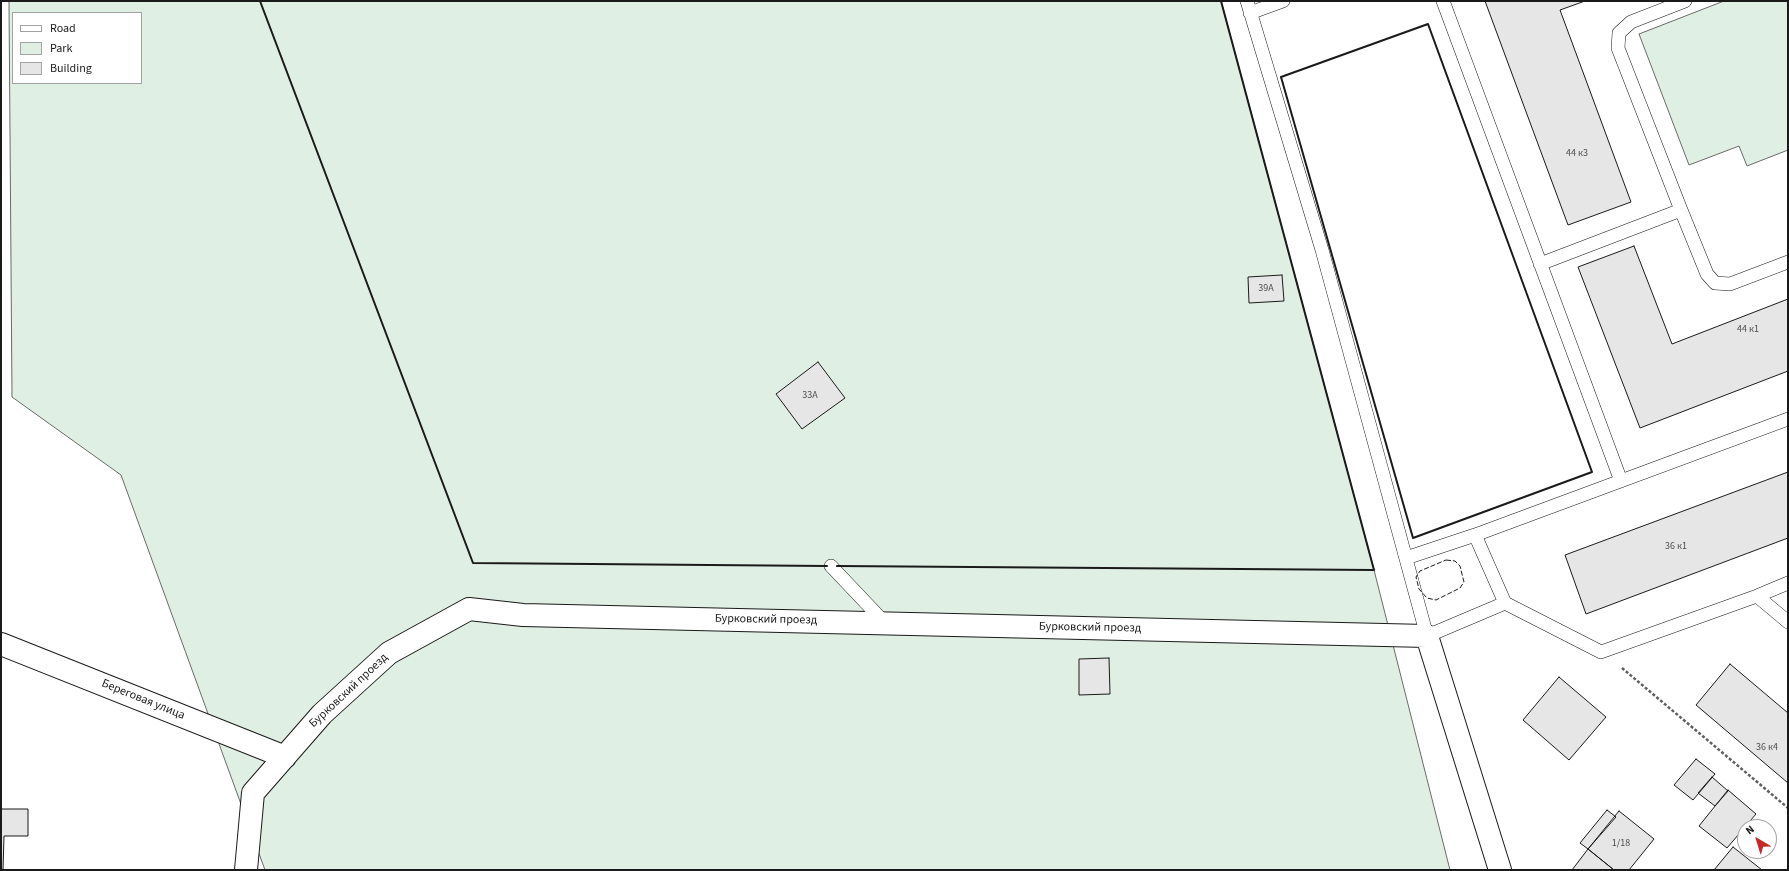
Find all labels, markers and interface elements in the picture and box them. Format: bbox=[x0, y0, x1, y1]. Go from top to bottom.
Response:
legend bbox=[12, 12, 142, 84]
text: Road bbox=[50, 20, 76, 37]
text: Park bbox=[50, 40, 72, 57]
text: Building bbox=[50, 60, 92, 77]
house number: 44 к3 bbox=[1566, 148, 1588, 160]
house number: 39А bbox=[1258, 283, 1274, 295]
house number: 44 к1 bbox=[1737, 324, 1759, 336]
house number: 33А bbox=[802, 390, 818, 402]
house number: 36 к1 bbox=[1665, 541, 1687, 553]
street label: Бурковский проезд bbox=[715, 612, 817, 628]
street label: Бурковский проезд bbox=[1039, 620, 1141, 636]
street label: Бурковский проезд bbox=[307, 651, 391, 731]
street label: Береговая улица bbox=[99, 677, 187, 723]
house number: 36 к4 bbox=[1756, 742, 1778, 754]
north arrow bbox=[1737, 819, 1777, 859]
text: N bbox=[1742, 822, 1757, 838]
house number: 1/18 bbox=[1612, 838, 1630, 850]

